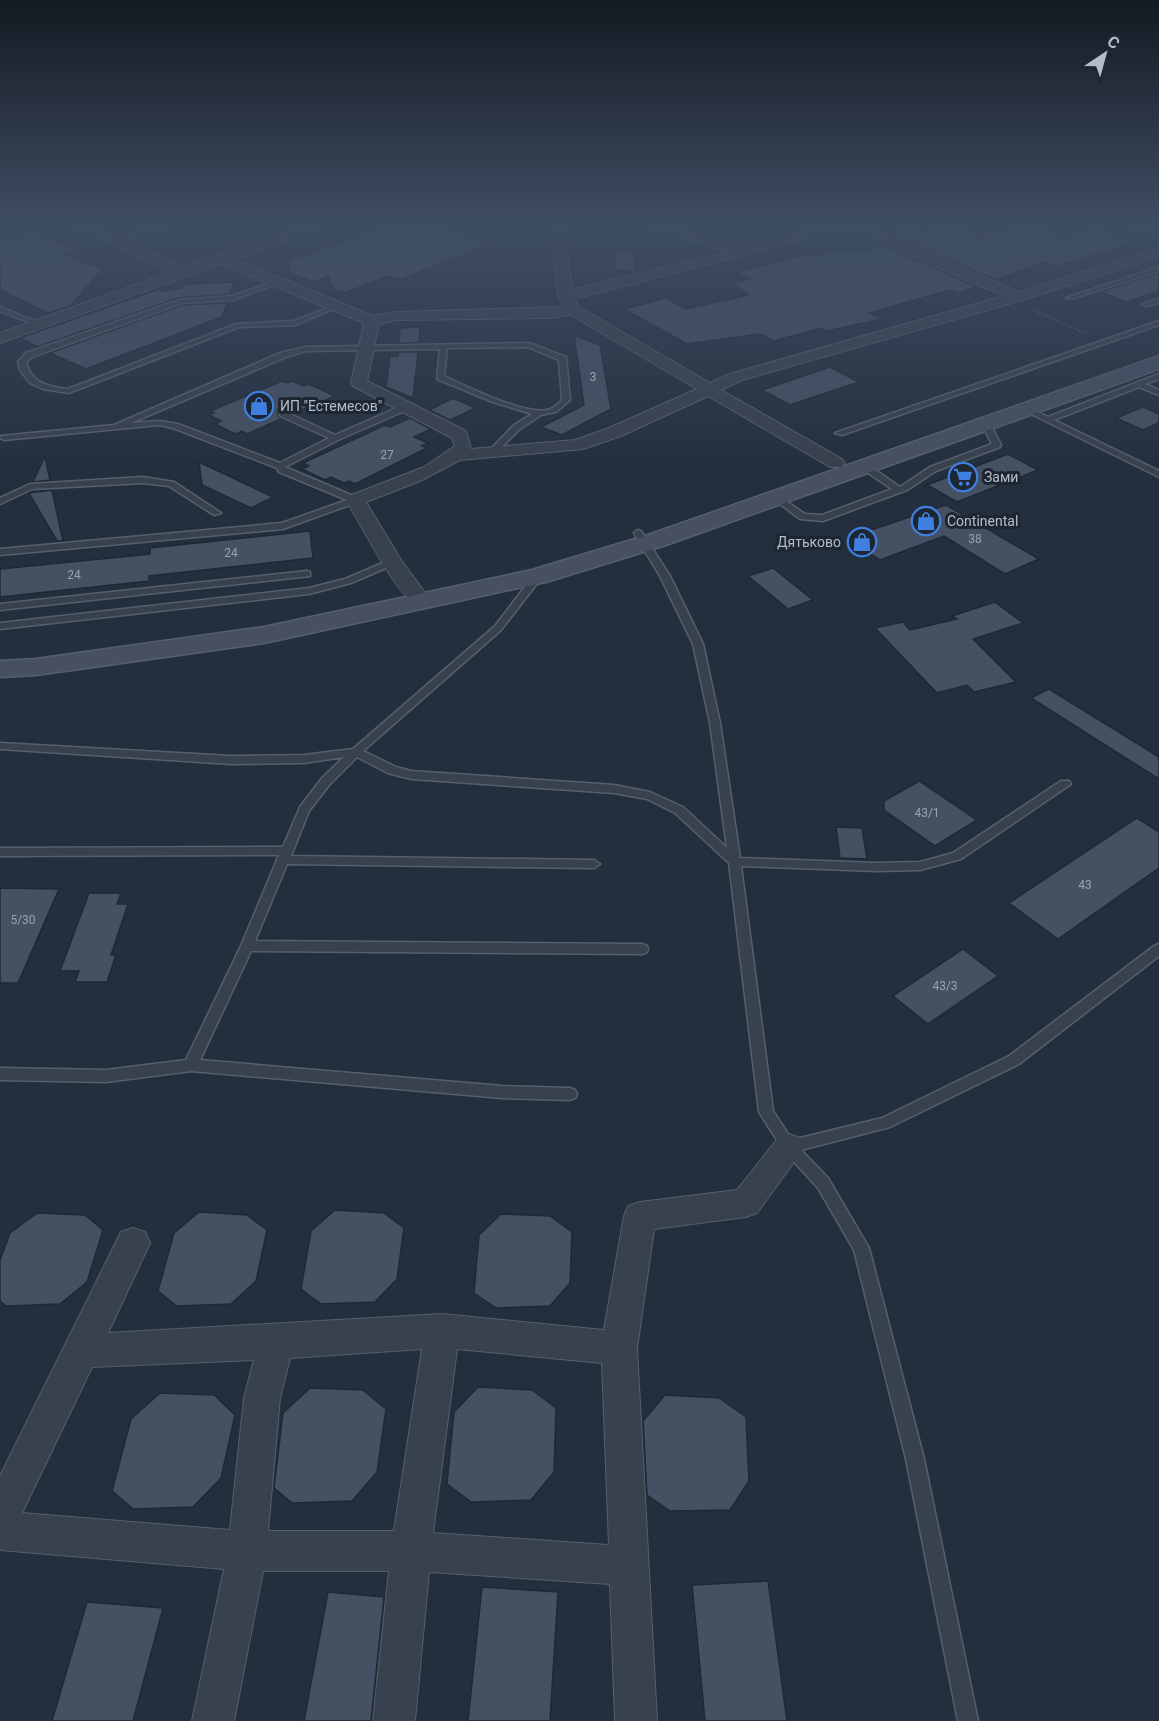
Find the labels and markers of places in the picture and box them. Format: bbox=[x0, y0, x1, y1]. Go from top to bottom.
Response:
shop icon: ИП "Естемесов" bbox=[243, 390, 275, 422]
place label: ИП "Естемесов" bbox=[280, 398, 382, 414]
supermarket icon: Зами bbox=[947, 461, 979, 493]
place label: Зами bbox=[984, 469, 1018, 485]
shop icon: Continental bbox=[910, 505, 942, 537]
place label: Continental bbox=[947, 513, 1018, 529]
shop icon: Дятьково bbox=[846, 526, 878, 558]
place label: Дятьково bbox=[777, 534, 841, 550]

